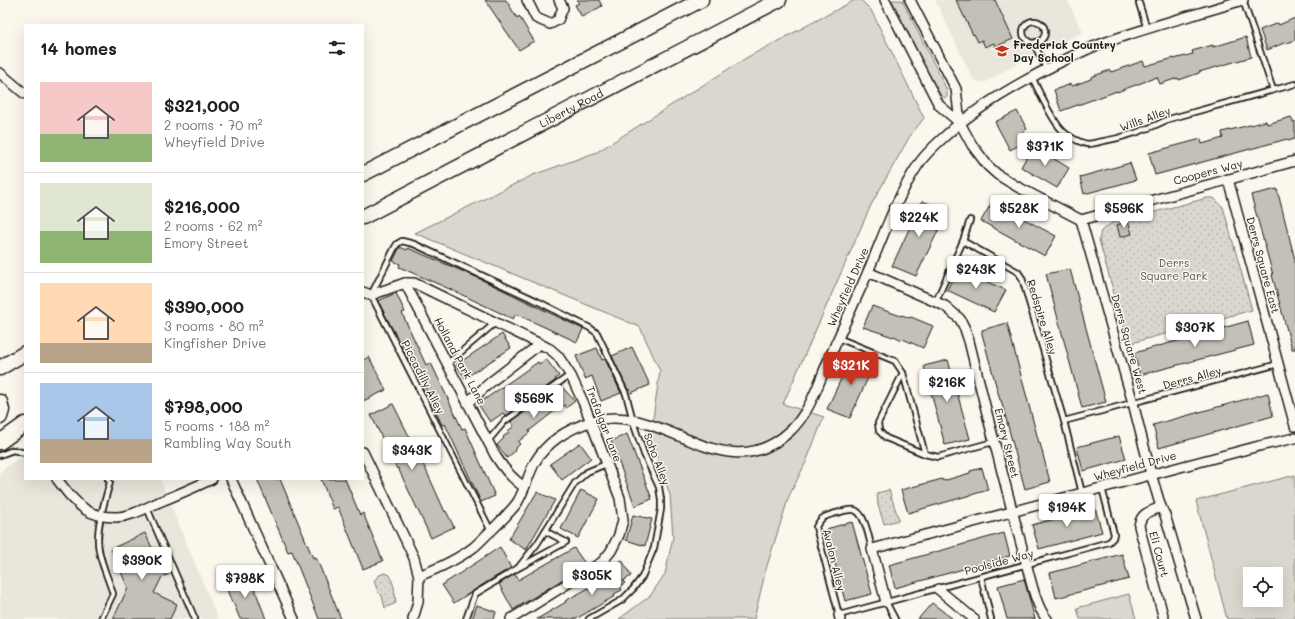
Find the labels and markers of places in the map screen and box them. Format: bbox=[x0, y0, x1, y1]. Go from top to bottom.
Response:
place label: Frederick Country Day School bbox=[1013, 37, 1116, 65]
school or university icon: Frederick Country Day School bbox=[994, 43, 1010, 59]
pin: $371K bbox=[1017, 133, 1073, 167]
pin: $528K bbox=[991, 195, 1047, 229]
pin: $596K bbox=[1096, 195, 1152, 229]
pin: $224K bbox=[891, 204, 947, 238]
pin: $243K bbox=[948, 256, 1004, 290]
pin: $307K bbox=[1167, 314, 1223, 348]
pin: $321K bbox=[823, 352, 879, 386]
pin: $216K bbox=[919, 369, 975, 403]
pin: $569K bbox=[506, 385, 562, 419]
pin: $343K bbox=[384, 437, 440, 471]
pin: $194K bbox=[1039, 494, 1095, 528]
pin: $390K bbox=[114, 547, 170, 581]
pin: $305K bbox=[564, 562, 620, 596]
pin: $798K bbox=[217, 565, 273, 599]

